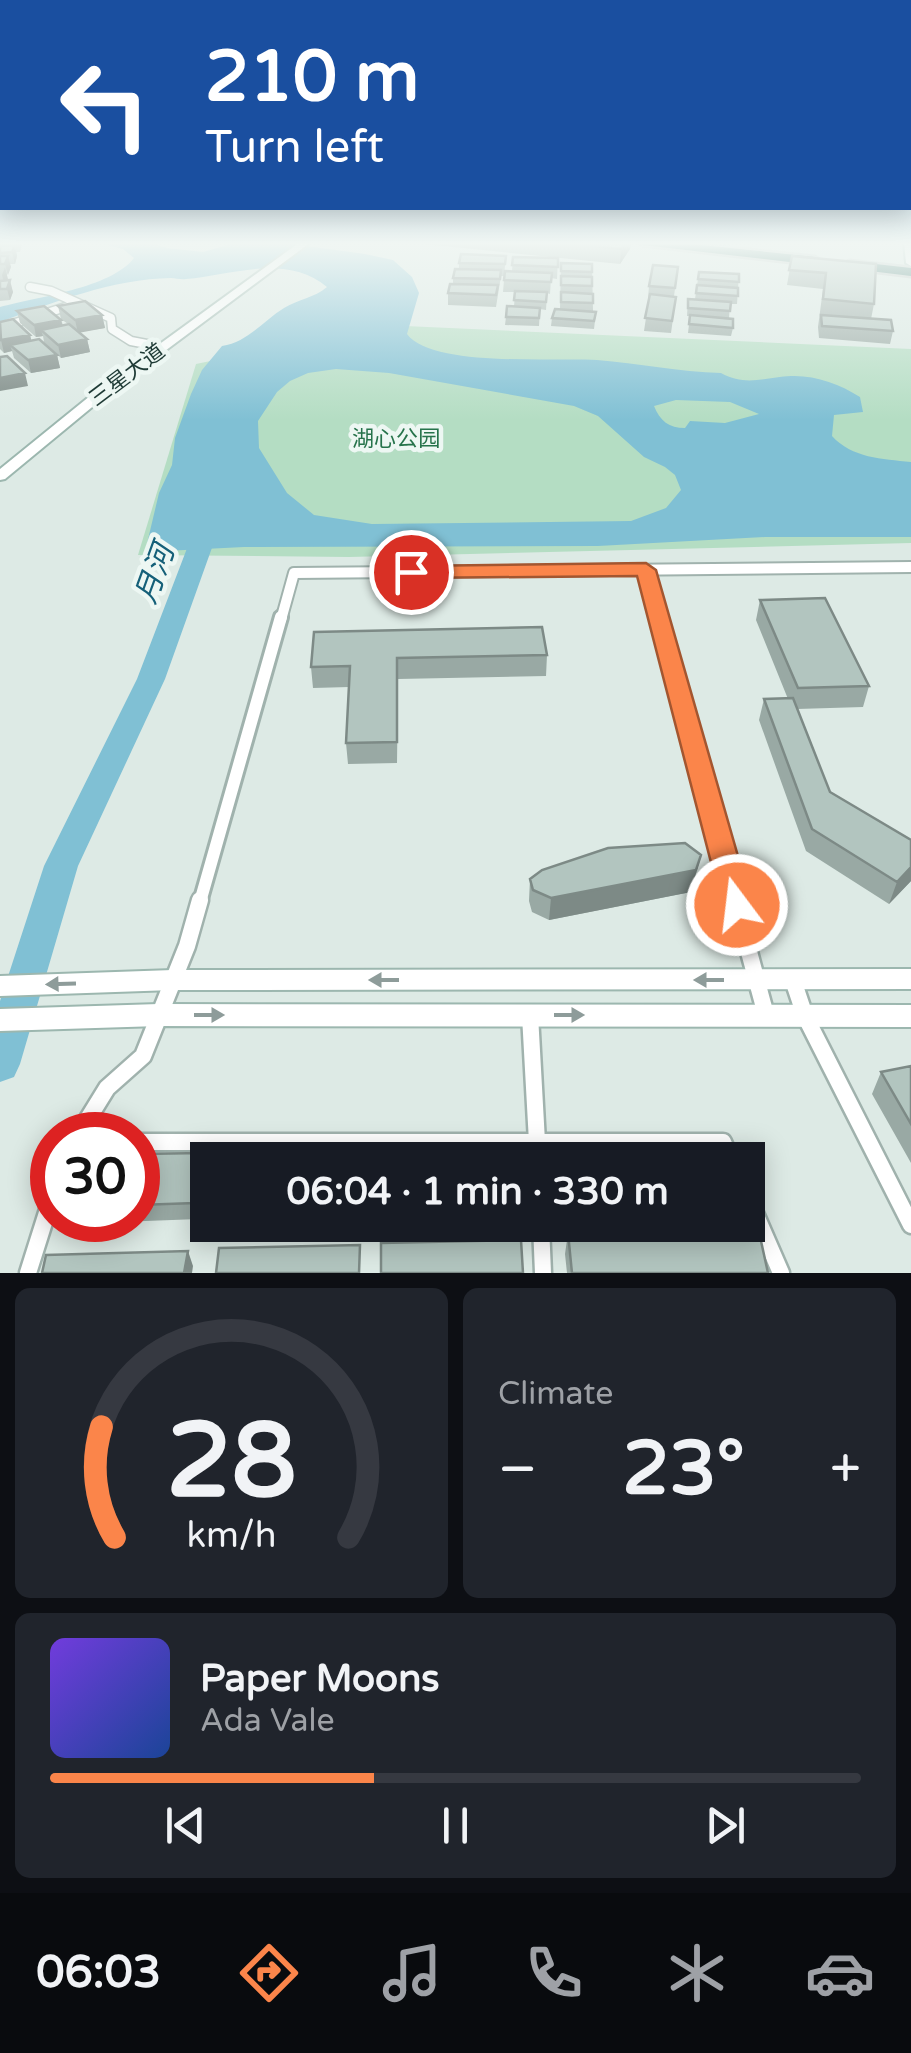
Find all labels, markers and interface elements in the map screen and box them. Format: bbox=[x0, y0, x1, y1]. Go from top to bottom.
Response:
text: 210 m bbox=[205, 36, 419, 120]
icon: left bbox=[40, 40, 170, 170]
text: Turn left bbox=[205, 121, 384, 175]
street label: 三星大道 bbox=[84, 338, 170, 412]
park label: 湖心公园 bbox=[352, 426, 440, 452]
pin bbox=[369, 530, 454, 615]
water label: 月河 bbox=[127, 535, 184, 609]
icon: arrive bbox=[384, 545, 439, 600]
position arrow bbox=[685, 853, 789, 957]
one-way arrow bbox=[367, 972, 399, 988]
one-way arrow bbox=[692, 972, 724, 988]
one-way arrow bbox=[45, 977, 77, 993]
one-way arrow bbox=[193, 1007, 225, 1023]
one-way arrow bbox=[553, 1007, 585, 1023]
speed limit sign: 30 bbox=[30, 1112, 160, 1242]
text: 06:04 · 1 min · 330 m bbox=[286, 1169, 669, 1215]
text: Climate bbox=[498, 1375, 613, 1413]
text: 28 bbox=[166, 1400, 297, 1525]
text: 23° bbox=[622, 1424, 745, 1514]
text: − bbox=[498, 1437, 537, 1503]
text: + bbox=[830, 1437, 861, 1503]
text: km/h bbox=[187, 1514, 276, 1557]
text: Paper Moons bbox=[200, 1656, 440, 1702]
text: Ada Vale bbox=[200, 1702, 335, 1740]
icon: previous bbox=[158, 1798, 213, 1853]
icon: pause bbox=[428, 1798, 483, 1853]
icon: next bbox=[698, 1798, 753, 1853]
icon: directions bbox=[234, 1938, 304, 2008]
icon: music bbox=[377, 1938, 447, 2008]
icon: phone bbox=[519, 1938, 589, 2008]
icon: climate bbox=[662, 1938, 732, 2008]
icon: car bbox=[805, 1938, 875, 2008]
text: 06:03 bbox=[36, 1946, 161, 2000]

